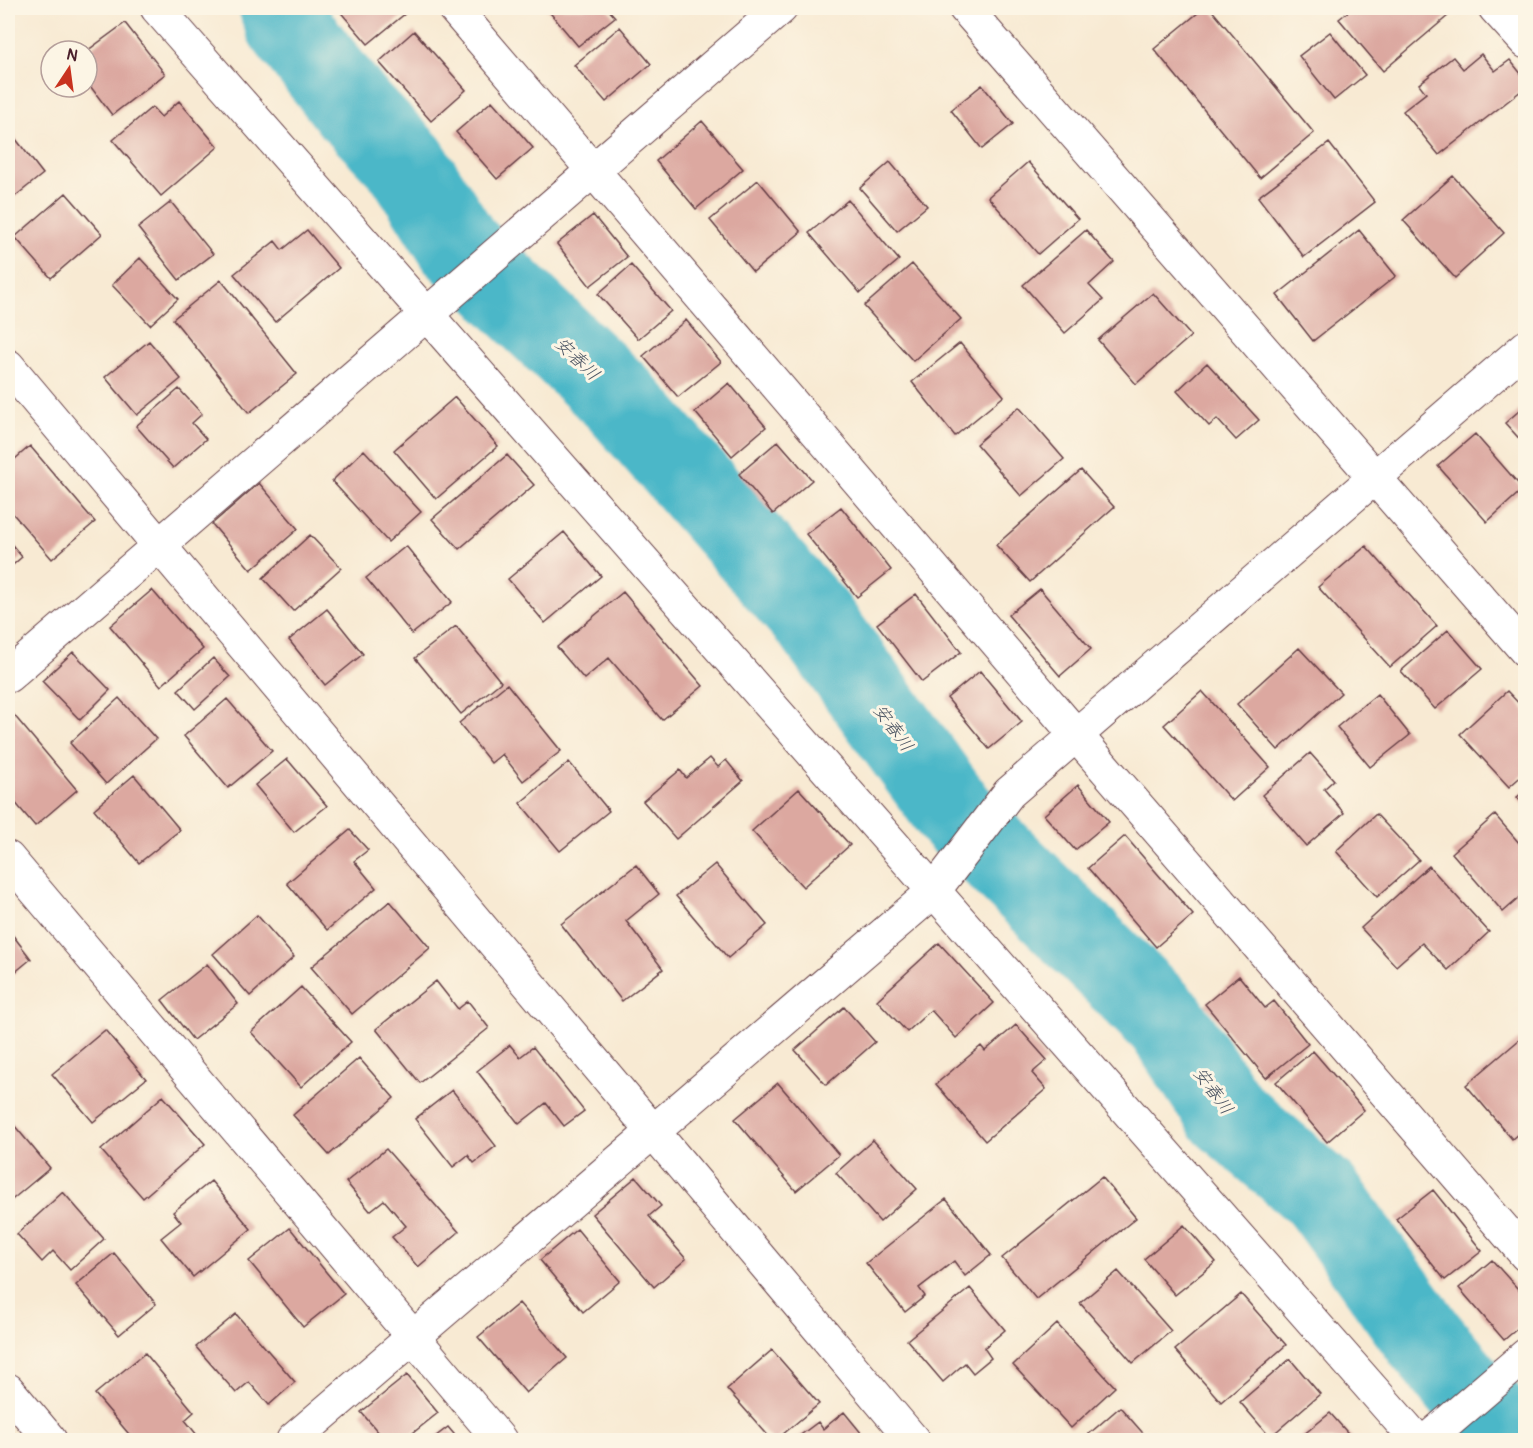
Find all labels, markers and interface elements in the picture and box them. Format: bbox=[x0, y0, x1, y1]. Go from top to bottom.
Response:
north arrow bbox=[39, 39, 99, 99]
text: N bbox=[65, 44, 80, 66]
water label: 安春川 bbox=[550, 332, 604, 386]
water label: 安春川 bbox=[868, 699, 918, 757]
water label: 安春川 bbox=[1188, 1062, 1238, 1120]

